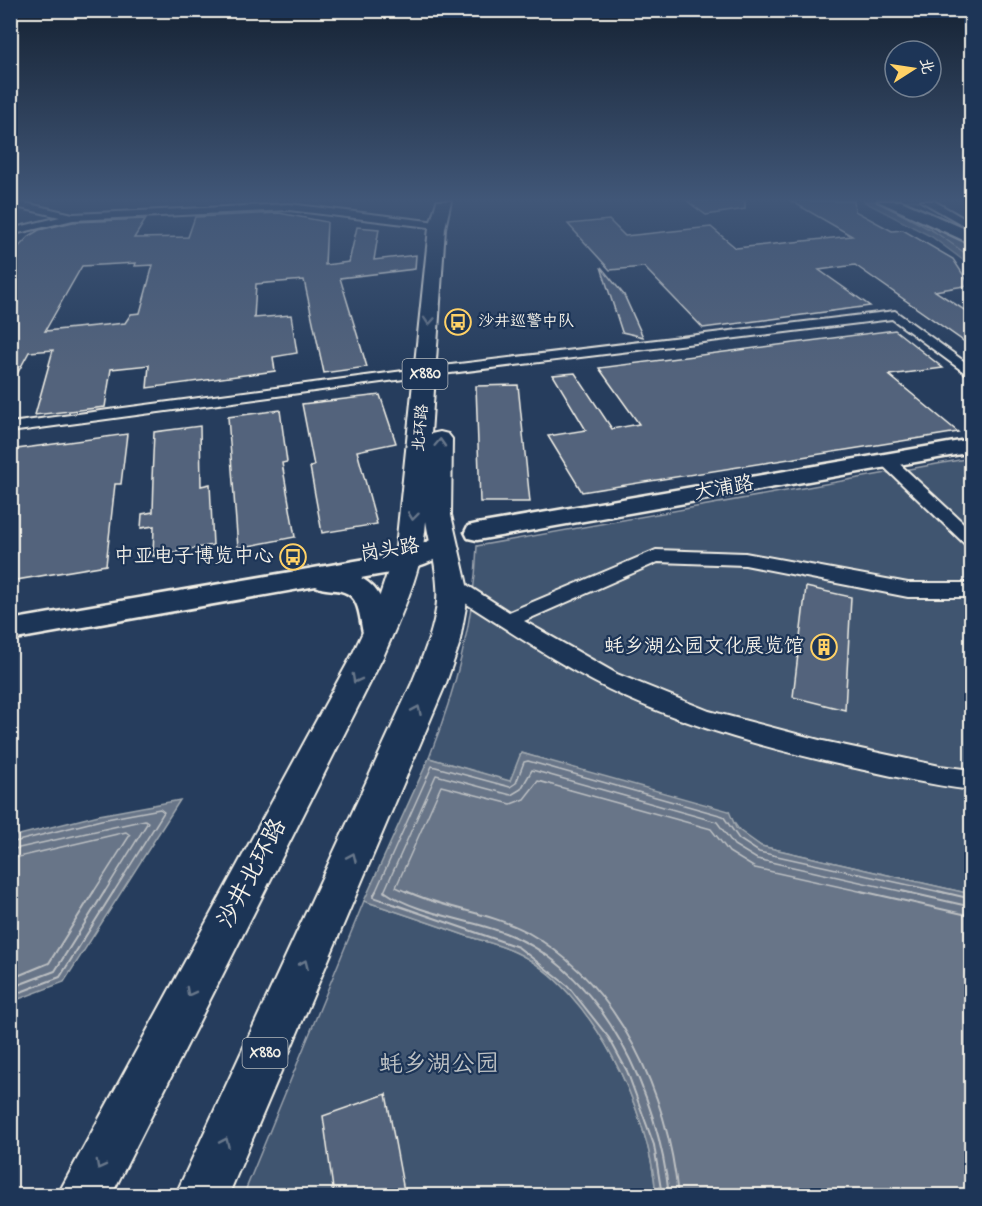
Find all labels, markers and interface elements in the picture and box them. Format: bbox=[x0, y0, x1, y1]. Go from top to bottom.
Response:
north arrow bbox=[883, 39, 943, 99]
text: 北 bbox=[912, 56, 939, 77]
bus stop icon: 沙井巡警中队 bbox=[443, 307, 473, 337]
place label: 沙井巡警中队 bbox=[478, 310, 574, 334]
one-way arrow bbox=[423, 317, 436, 326]
road number: X880 bbox=[402, 359, 448, 389]
street label: 北环路 bbox=[407, 403, 435, 453]
one-way arrow bbox=[433, 438, 446, 447]
street label: 大浦路 bbox=[692, 469, 757, 508]
one-way arrow bbox=[407, 511, 420, 520]
street label: 岗头路 bbox=[358, 532, 423, 570]
bus stop icon: 中亚电子博览中心 bbox=[278, 542, 308, 572]
place label: 中亚电子博览中心 bbox=[114, 543, 274, 572]
building icon: 蚝乡湖公园文化展览馆 bbox=[809, 632, 839, 662]
place label: 蚝乡湖公园文化展览馆 bbox=[604, 633, 804, 662]
one-way arrow bbox=[351, 672, 363, 683]
one-way arrow bbox=[410, 706, 422, 717]
street label: 沙井北环路 bbox=[209, 813, 297, 935]
one-way arrow bbox=[345, 852, 357, 863]
one-way arrow bbox=[297, 959, 309, 970]
one-way arrow bbox=[186, 986, 197, 996]
road number: X880 bbox=[242, 1038, 288, 1068]
park label: 蚝乡湖公园 bbox=[379, 1048, 499, 1083]
one-way arrow bbox=[218, 1137, 230, 1148]
one-way arrow bbox=[95, 1158, 107, 1169]

